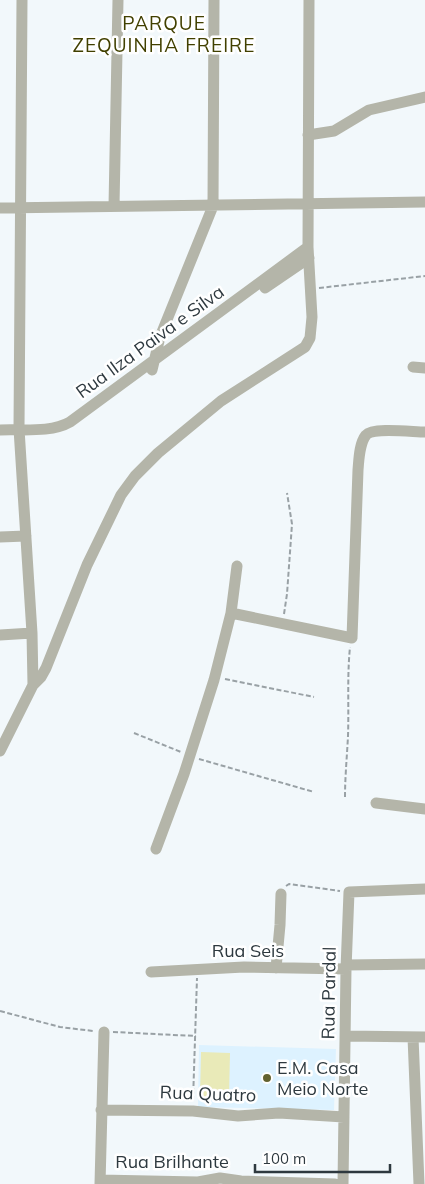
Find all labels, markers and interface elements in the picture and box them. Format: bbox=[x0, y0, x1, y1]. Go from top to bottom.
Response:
district label: PARQUE ZEQUINHA FREIRE bbox=[73, 11, 255, 57]
street label: Rua Ilza Paiva e Silva bbox=[71, 280, 228, 403]
street label: Rua Seis bbox=[212, 939, 284, 962]
street label: Rua Pardal bbox=[316, 946, 341, 1040]
place label: E.M. Casa Meio Norte bbox=[277, 1056, 368, 1100]
marker: E.M. Casa Meio Norte bbox=[261, 1072, 273, 1084]
street label: Rua Quatro bbox=[159, 1080, 257, 1107]
scale bar bbox=[255, 1142, 390, 1174]
text: 100 m bbox=[262, 1149, 306, 1168]
street label: Rua Brilhante bbox=[115, 1150, 229, 1173]

